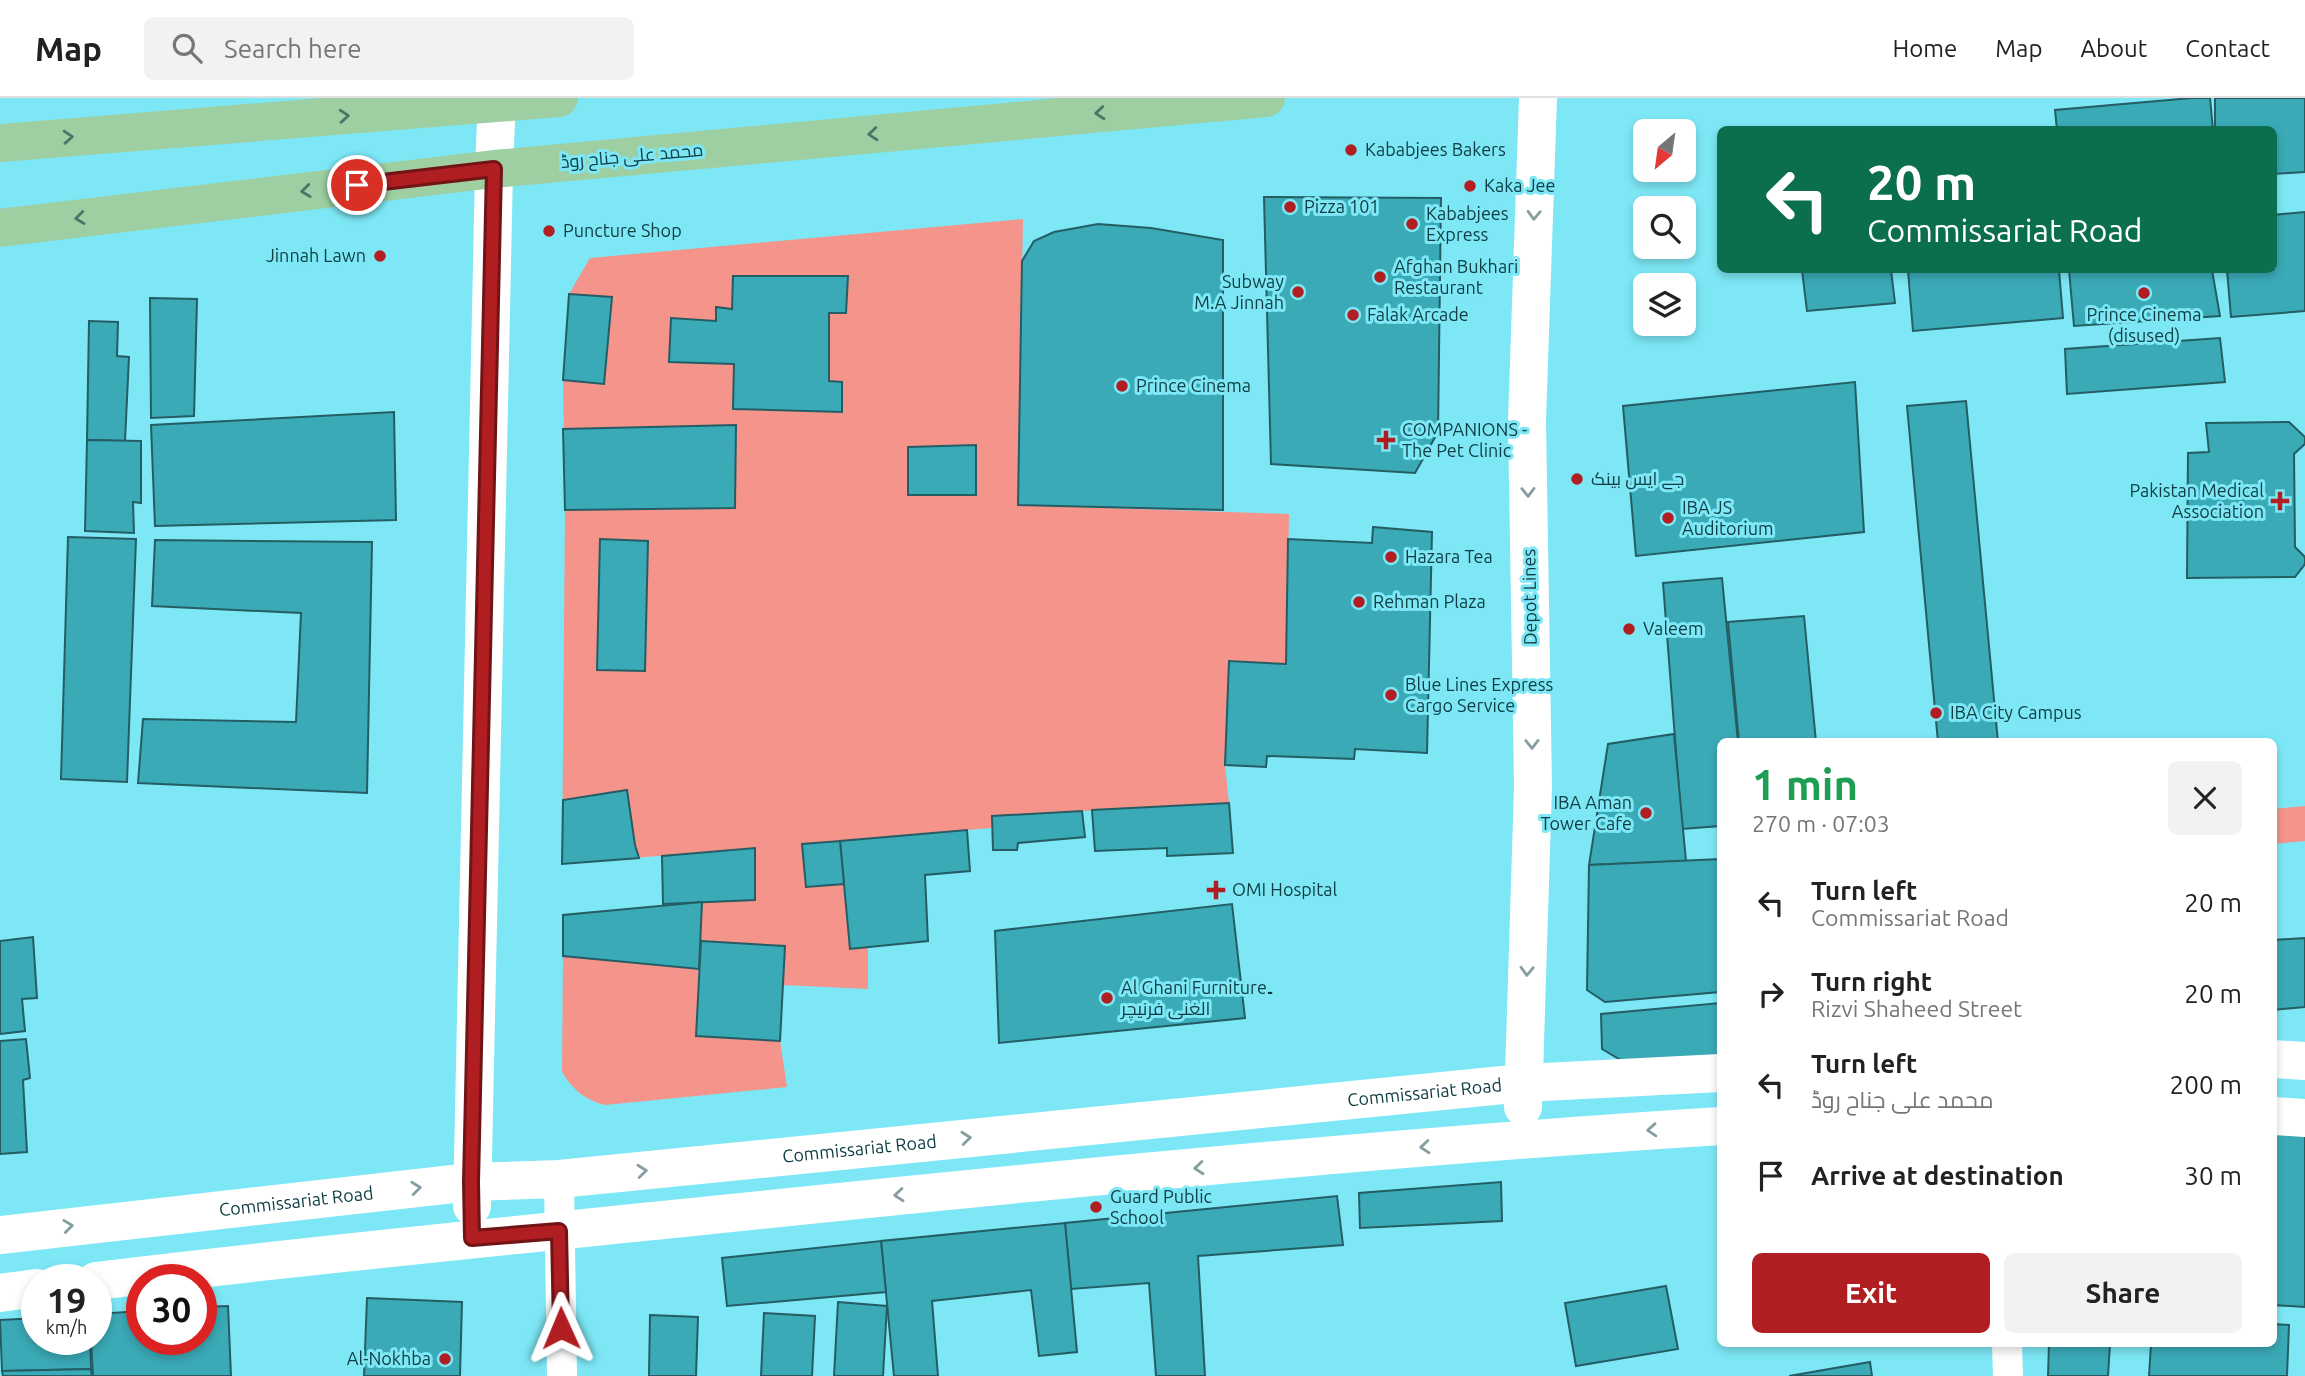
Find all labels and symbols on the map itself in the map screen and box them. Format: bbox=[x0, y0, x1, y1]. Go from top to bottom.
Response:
one-way arrow bbox=[1094, 105, 1105, 120]
one-way arrow bbox=[338, 109, 349, 124]
north arrow bbox=[1633, 119, 1696, 182]
one-way arrow bbox=[868, 126, 879, 141]
one-way arrow bbox=[63, 130, 74, 145]
street label: محمد علی جناح روڈ bbox=[560, 139, 704, 174]
place label: Kababjees Bakers bbox=[1365, 139, 1506, 159]
marker: Kababjees Bakers bbox=[1343, 142, 1359, 158]
pin bbox=[327, 155, 387, 215]
place label: Kaka Jee bbox=[1484, 175, 1555, 195]
marker: Kaka Jee bbox=[1462, 178, 1478, 194]
one-way arrow bbox=[300, 184, 312, 199]
place label: Pizza 101 bbox=[1304, 196, 1380, 216]
marker: Pizza 101 bbox=[1282, 199, 1298, 215]
place label: Kababjees Express bbox=[1426, 203, 1509, 244]
one-way arrow bbox=[1527, 210, 1542, 221]
one-way arrow bbox=[74, 211, 86, 226]
marker: Kababjees Express bbox=[1404, 216, 1420, 232]
place label: Puncture Shop bbox=[563, 220, 682, 240]
marker: Puncture Shop bbox=[541, 223, 557, 239]
place label: Jinnah Lawn bbox=[266, 245, 366, 265]
marker: Jinnah Lawn bbox=[372, 248, 388, 264]
place label: Afghan Bukhari Restaurant bbox=[1394, 256, 1518, 297]
marker: Afghan Bukhari Restaurant bbox=[1372, 269, 1388, 285]
place label: Subway M.A Jinnah bbox=[1194, 271, 1284, 312]
marker: Subway M.A Jinnah bbox=[1290, 284, 1306, 300]
marker: Prince Cinema (disused) bbox=[2136, 285, 2152, 301]
place label: Falak Arcade bbox=[1367, 304, 1469, 324]
place label: Prince Cinema (disused) bbox=[2086, 304, 2202, 346]
marker: Falak Arcade bbox=[1345, 307, 1361, 323]
place label: Prince Cinema bbox=[1136, 375, 1251, 395]
marker: Prince Cinema bbox=[1114, 378, 1130, 394]
place label: COMPANIONS - The Pet Clinic bbox=[1402, 419, 1527, 460]
marker: COMPANIONS - The Pet Clinic bbox=[1376, 430, 1396, 450]
place label: جے ایس بینک bbox=[1591, 468, 1684, 490]
marker: جے ایس بینک bbox=[1569, 471, 1585, 487]
place label: Pakistan Medical Association bbox=[2129, 480, 2264, 521]
one-way arrow bbox=[1520, 487, 1536, 497]
marker: Pakistan Medical Association bbox=[2270, 491, 2290, 511]
place label: IBA JS Auditorium bbox=[1682, 497, 1773, 538]
marker: IBA JS Auditorium bbox=[1660, 510, 1676, 526]
place label: Hazara Tea bbox=[1405, 546, 1493, 566]
street label: Depot Lines bbox=[1518, 548, 1540, 645]
marker: Hazara Tea bbox=[1383, 549, 1399, 565]
place label: Rehman Plaza bbox=[1373, 591, 1486, 611]
marker: Rehman Plaza bbox=[1351, 594, 1367, 610]
place label: Valeem bbox=[1643, 618, 1704, 638]
marker: Valeem bbox=[1621, 621, 1637, 637]
place label: Blue Lines Express Cargo Service bbox=[1405, 674, 1554, 715]
marker: Blue Lines Express Cargo Service bbox=[1383, 687, 1399, 703]
place label: IBA City Campus bbox=[1950, 702, 2082, 722]
marker: IBA City Campus bbox=[1928, 705, 1944, 721]
one-way arrow bbox=[1524, 739, 1540, 749]
place label: IBA Aman Tower Cafe bbox=[1540, 792, 1632, 833]
marker: IBA Aman Tower Cafe bbox=[1638, 805, 1654, 821]
place label: OMI Hospital bbox=[1232, 879, 1337, 899]
marker: OMI Hospital bbox=[1206, 880, 1226, 900]
one-way arrow bbox=[1519, 966, 1534, 977]
place label: Al Ghani Furniture۔ الغنی فرنیچر bbox=[1120, 977, 1273, 1021]
marker: Al Ghani Furniture۔ الغنی فرنیچر bbox=[1099, 990, 1115, 1006]
street label: Commissariat Road bbox=[1346, 1074, 1503, 1109]
one-way arrow bbox=[1646, 1122, 1657, 1137]
street label: Commissariat Road bbox=[781, 1130, 938, 1166]
one-way arrow bbox=[960, 1131, 972, 1146]
one-way arrow bbox=[1420, 1139, 1431, 1154]
one-way arrow bbox=[1193, 1160, 1204, 1175]
one-way arrow bbox=[637, 1164, 648, 1179]
one-way arrow bbox=[410, 1180, 421, 1195]
street label: Commissariat Road bbox=[218, 1182, 374, 1219]
place label: Guard Public School bbox=[1110, 1186, 1212, 1227]
one-way arrow bbox=[893, 1187, 904, 1202]
marker: Guard Public School bbox=[1088, 1199, 1104, 1215]
one-way arrow bbox=[62, 1219, 74, 1234]
speed limit sign: 30 bbox=[126, 1264, 217, 1355]
position arrow bbox=[524, 1291, 598, 1365]
place label: Al-Nokhba bbox=[347, 1348, 431, 1368]
marker: Al-Nokhba bbox=[437, 1351, 453, 1367]

